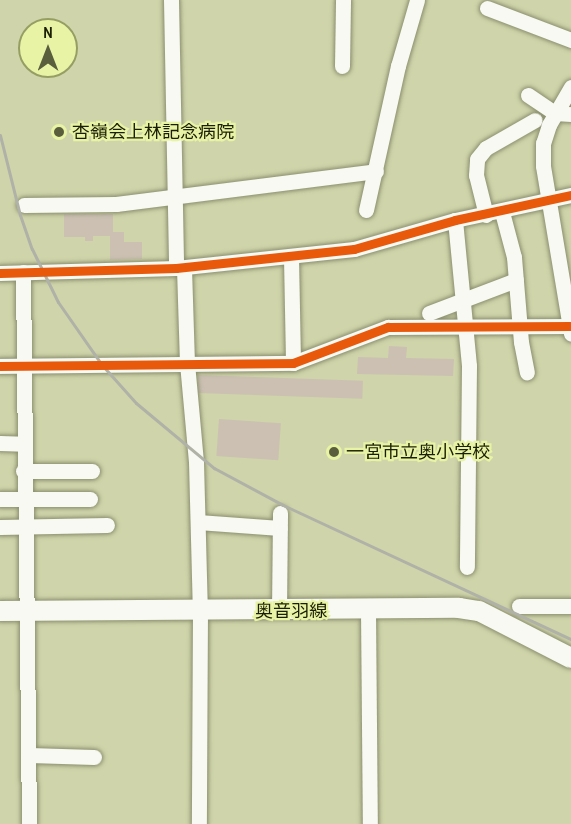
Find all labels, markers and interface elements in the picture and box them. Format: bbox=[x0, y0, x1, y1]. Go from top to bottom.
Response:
north arrow bbox=[18, 18, 78, 78]
text: N bbox=[43, 21, 53, 43]
place label: 杏嶺会上林記念病院 bbox=[72, 121, 234, 143]
marker: 杏嶺会上林記念病院 bbox=[50, 123, 68, 141]
place label: 一宮市立奥小学校 bbox=[346, 441, 490, 463]
marker: 一宮市立奥小学校 bbox=[327, 445, 341, 459]
street label: 奥音羽線 bbox=[255, 600, 327, 622]

